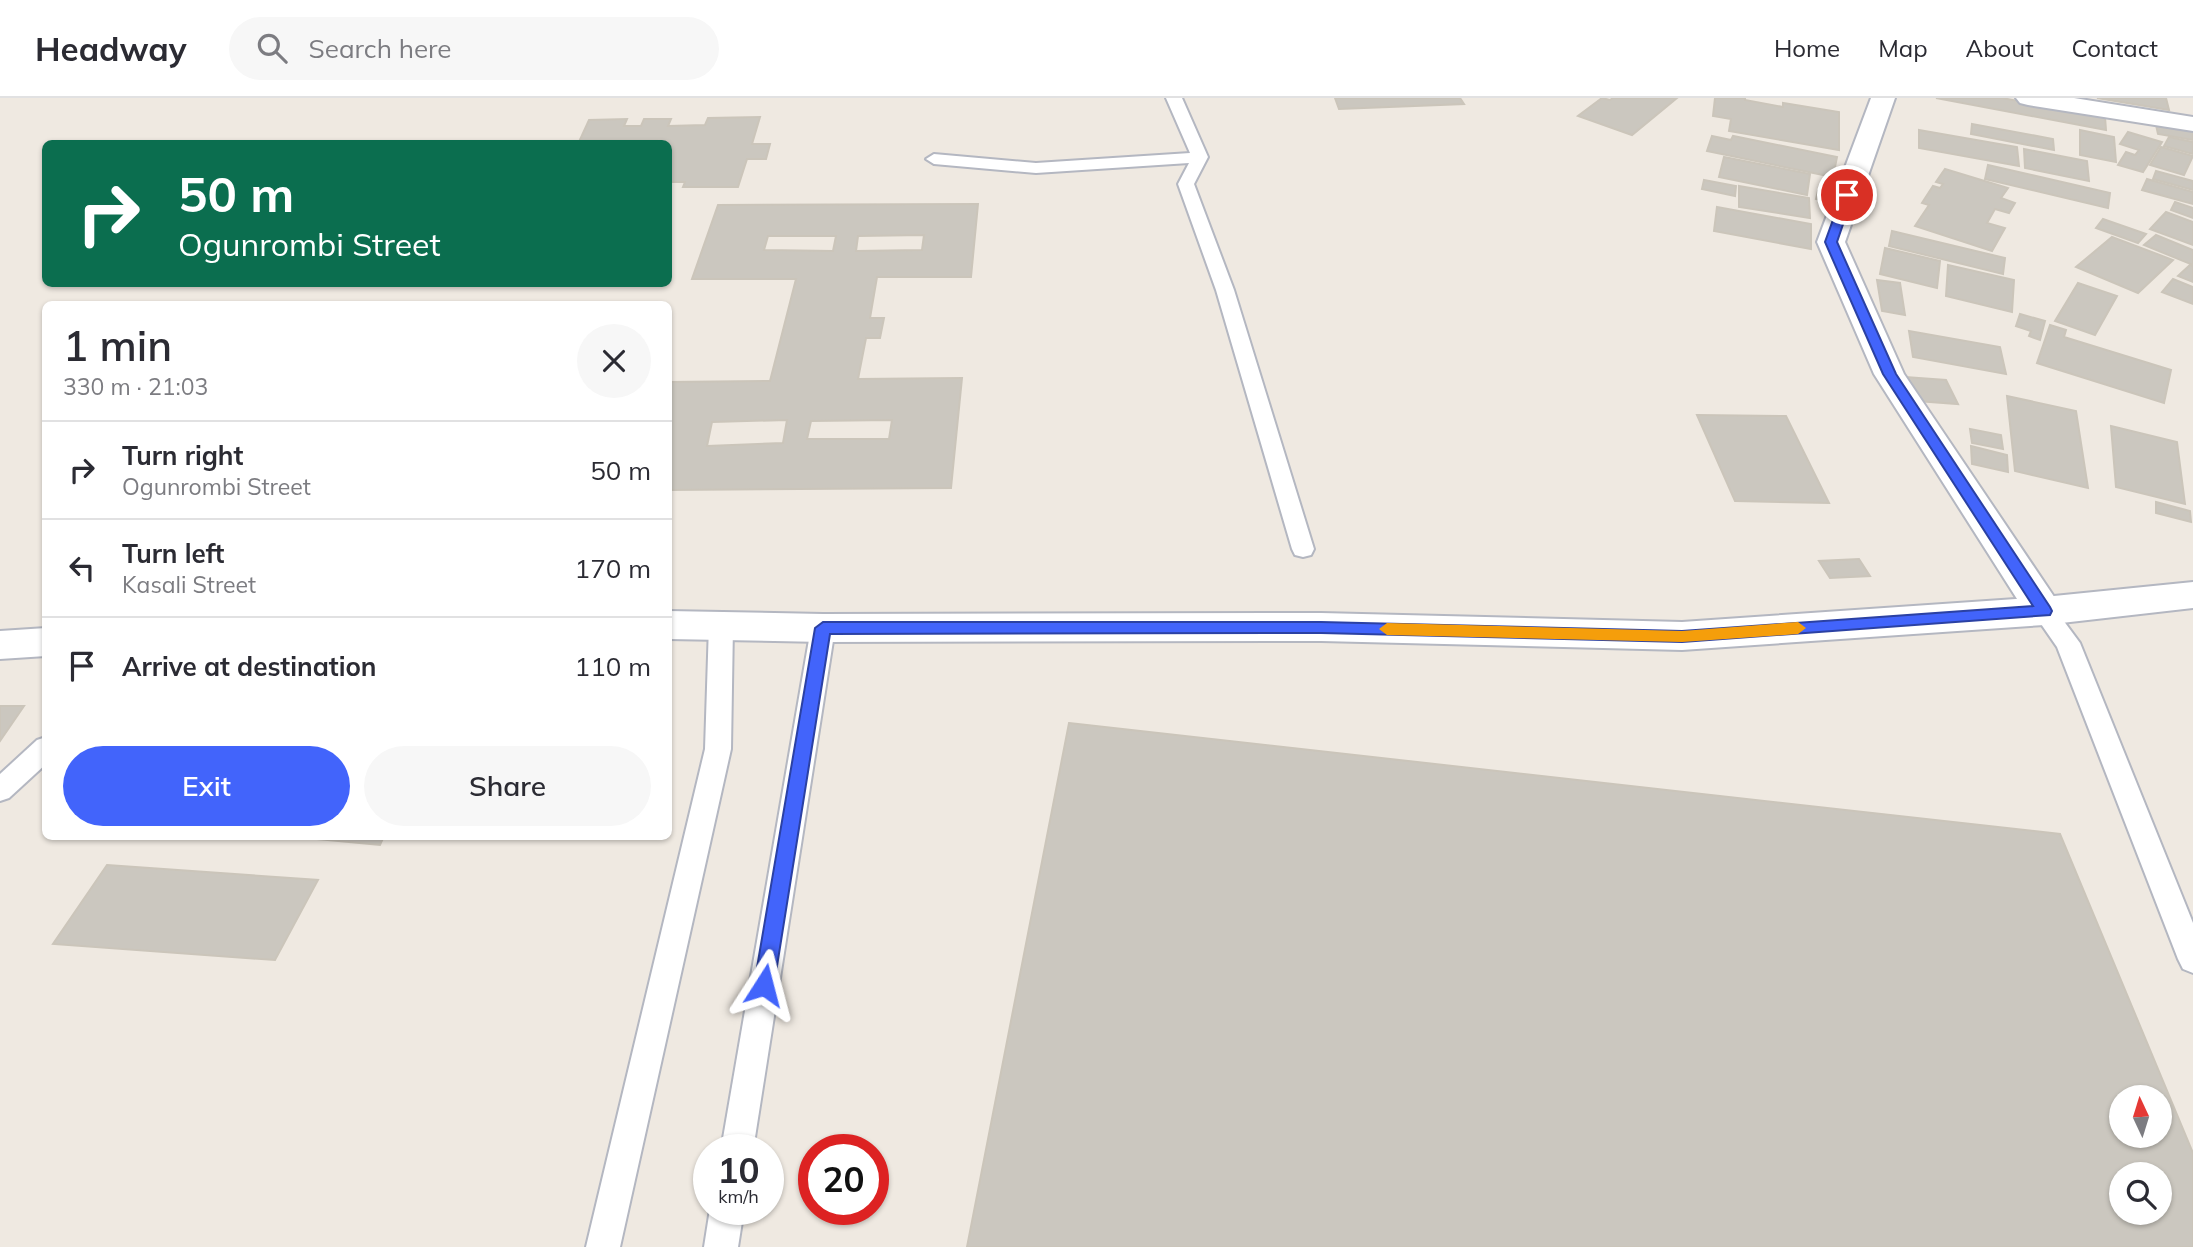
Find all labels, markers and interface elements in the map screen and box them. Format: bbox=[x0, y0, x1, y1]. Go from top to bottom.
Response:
search box bbox=[229, 17, 719, 80]
text: Headway bbox=[35, 28, 187, 69]
icon: search bbox=[253, 29, 291, 67]
text: Search here bbox=[309, 32, 451, 65]
text: Home bbox=[1774, 33, 1840, 63]
text: Map bbox=[1878, 33, 1928, 63]
text: About bbox=[1966, 33, 2034, 63]
text: Contact bbox=[2072, 33, 2158, 63]
text: 50 m bbox=[178, 163, 294, 224]
pin bbox=[1817, 165, 1877, 225]
icon: right bbox=[63, 168, 154, 259]
icon: arrive bbox=[1828, 176, 1866, 214]
text: Ogunrombi Street bbox=[178, 224, 441, 264]
text: 1 min bbox=[63, 319, 172, 372]
button: close bbox=[577, 324, 651, 398]
text: 330 m · 21:03 bbox=[63, 372, 208, 401]
text: Turn right bbox=[122, 439, 243, 472]
icon: right bbox=[63, 451, 101, 489]
text: 50 m bbox=[590, 454, 651, 487]
text: Ogunrombi Street bbox=[122, 472, 311, 501]
text: Turn left bbox=[122, 537, 224, 570]
icon: left bbox=[63, 549, 101, 587]
text: 170 m bbox=[575, 552, 651, 585]
text: Kasali Street bbox=[122, 570, 256, 599]
icon: arrive bbox=[63, 647, 101, 685]
text: Arrive at destination bbox=[122, 650, 377, 683]
text: 110 m bbox=[575, 650, 651, 683]
button: Exit bbox=[63, 746, 350, 826]
button: Share bbox=[364, 746, 651, 826]
position arrow bbox=[727, 948, 801, 1022]
north arrow bbox=[2109, 1085, 2172, 1148]
map controls bbox=[2109, 1085, 2172, 1225]
speed limit sign: 20 bbox=[798, 1134, 889, 1225]
text: 10 bbox=[717, 1148, 760, 1192]
button: search bbox=[2109, 1162, 2172, 1225]
text: km/h bbox=[718, 1185, 759, 1208]

